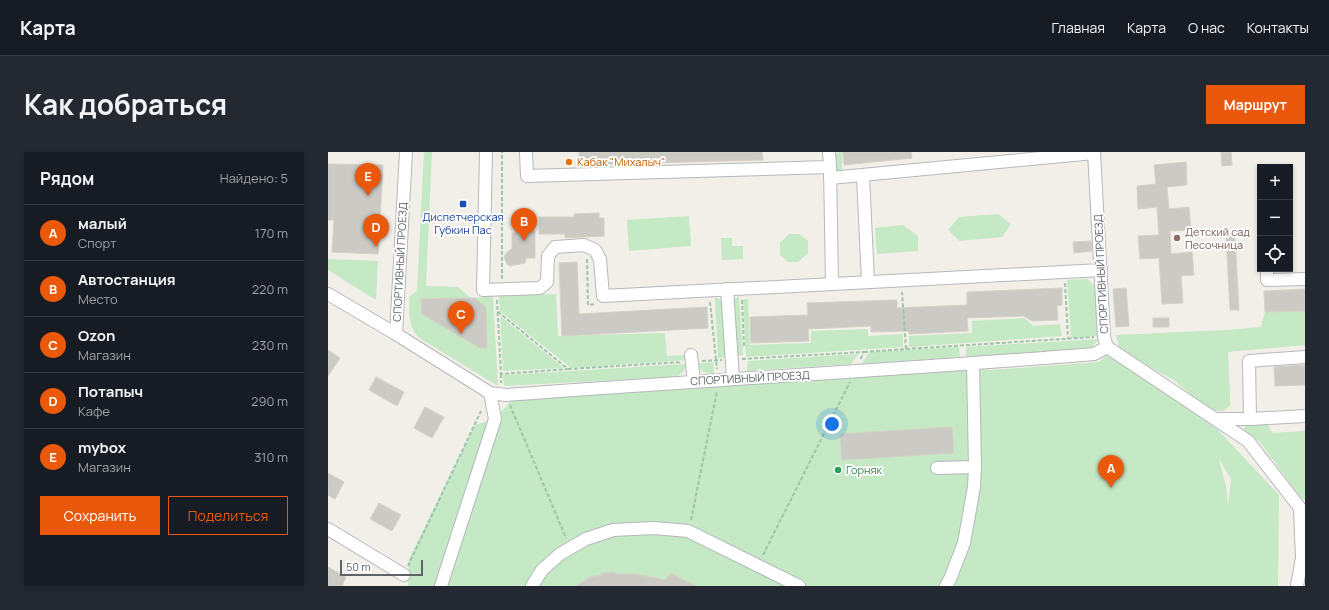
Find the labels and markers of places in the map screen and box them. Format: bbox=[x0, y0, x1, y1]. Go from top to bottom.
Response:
place label: Кабак "Михалыч" bbox=[577, 154, 665, 169]
marker: Кабак "Михалыч" bbox=[564, 157, 574, 167]
pin: E bbox=[355, 163, 381, 196]
marker: Диспетчерская Губкин Пас bbox=[458, 199, 468, 209]
pin: B bbox=[511, 208, 537, 241]
place label: Диспетчерская Губкин Пас bbox=[422, 209, 504, 237]
pin: D bbox=[363, 214, 389, 247]
place label: Детский сад Песочница bbox=[1185, 224, 1250, 252]
marker: Детский сад Песочница bbox=[1172, 233, 1182, 243]
pin: C bbox=[448, 301, 474, 334]
pin: A bbox=[1098, 455, 1124, 488]
place label: Горняк bbox=[846, 462, 883, 477]
marker: Горняк bbox=[833, 465, 843, 475]

